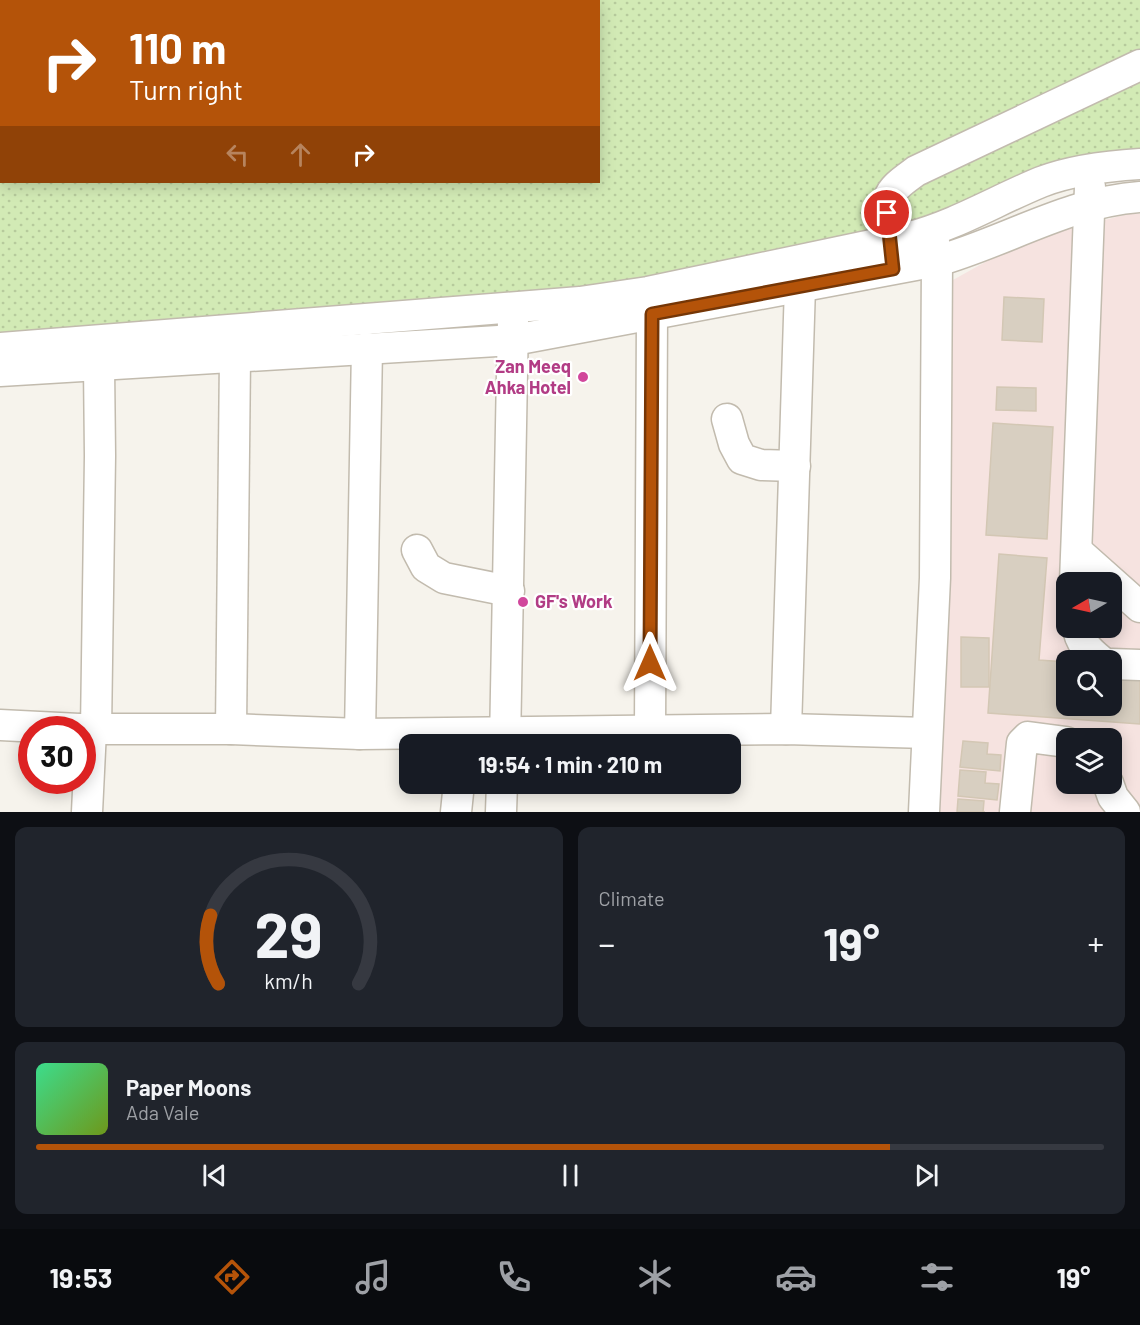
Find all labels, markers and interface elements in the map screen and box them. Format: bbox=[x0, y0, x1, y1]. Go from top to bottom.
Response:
text: 110 m bbox=[129, 22, 226, 72]
icon: right bbox=[30, 24, 108, 102]
text: Turn right bbox=[129, 73, 243, 105]
icon: left bbox=[221, 138, 254, 171]
icon: ahead bbox=[284, 138, 317, 171]
icon: right bbox=[347, 138, 380, 171]
pin bbox=[861, 187, 912, 238]
icon: arrive bbox=[870, 196, 903, 229]
place label: Zan Meeq Ahka Hotel bbox=[485, 355, 571, 398]
marker: Zan Meeq Ahka Hotel bbox=[576, 370, 590, 384]
north arrow bbox=[1056, 572, 1122, 638]
map controls bbox=[1056, 572, 1122, 794]
place label: GF's Work bbox=[535, 590, 613, 612]
marker: GF's Work bbox=[516, 595, 530, 609]
position arrow bbox=[618, 631, 682, 695]
button: search bbox=[1056, 650, 1122, 716]
speed limit sign: 30 bbox=[18, 716, 96, 794]
button: layers bbox=[1056, 728, 1122, 794]
text: 19:54 · 1 min · 210 m bbox=[478, 751, 662, 777]
text: Climate bbox=[599, 886, 665, 910]
text: 29 bbox=[255, 896, 323, 970]
text: 19° bbox=[823, 916, 880, 970]
text: − bbox=[599, 923, 615, 963]
text: + bbox=[1088, 923, 1104, 963]
text: km/h bbox=[264, 968, 313, 993]
text: Paper Moons bbox=[126, 1074, 251, 1100]
text: Ada Vale bbox=[126, 1100, 199, 1124]
icon: previous bbox=[198, 1159, 231, 1192]
icon: pause bbox=[554, 1159, 587, 1192]
icon: next bbox=[910, 1159, 943, 1192]
icon: directions bbox=[211, 1256, 253, 1298]
icon: music bbox=[352, 1256, 394, 1298]
icon: phone bbox=[493, 1256, 535, 1298]
icon: climate bbox=[634, 1256, 676, 1298]
icon: car bbox=[775, 1256, 817, 1298]
icon: filters bbox=[916, 1256, 958, 1298]
text: 19:53 bbox=[49, 1261, 112, 1293]
text: 19° bbox=[1056, 1261, 1090, 1293]

